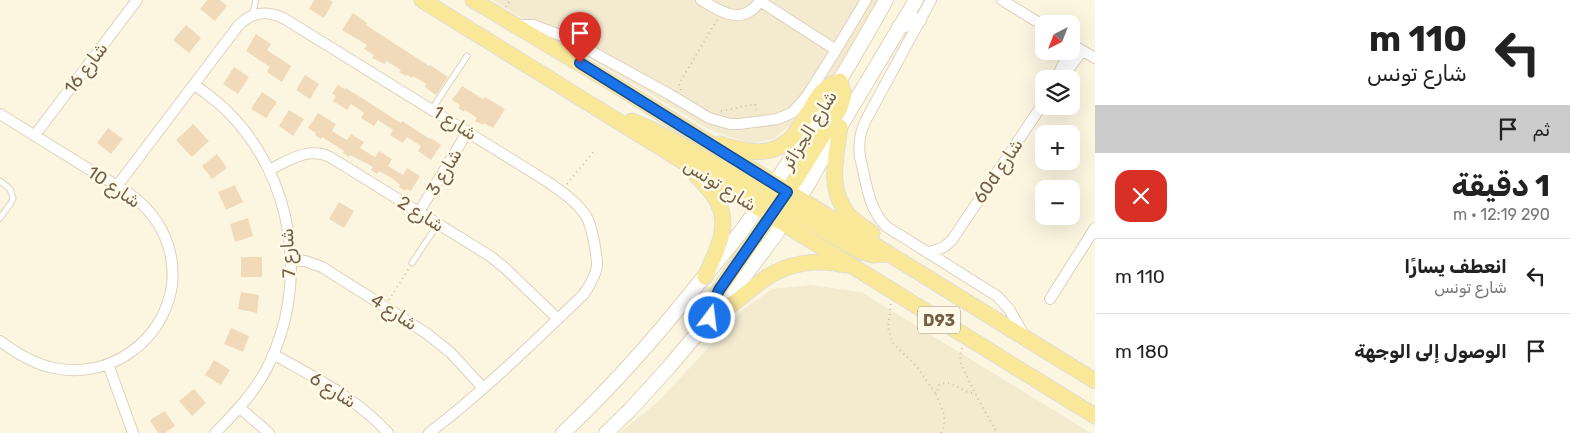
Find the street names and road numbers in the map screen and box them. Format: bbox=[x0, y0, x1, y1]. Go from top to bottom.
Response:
street label: شارع 16 bbox=[60, 38, 113, 99]
street label: شارع الجزائر bbox=[776, 86, 843, 175]
street label: شارع 1 bbox=[428, 101, 481, 146]
street label: 60d شارع bbox=[968, 134, 1028, 208]
street label: شارع 3 bbox=[421, 144, 467, 200]
street label: شارع تونس bbox=[679, 154, 761, 217]
street label: شارع 10 bbox=[83, 161, 145, 214]
street label: شارع 2 bbox=[393, 191, 448, 238]
street label: شارع 7 bbox=[276, 228, 301, 278]
street label: شارع 4 bbox=[366, 289, 422, 336]
road number: D93 bbox=[918, 306, 960, 334]
street label: شارع 6 bbox=[305, 367, 361, 414]

